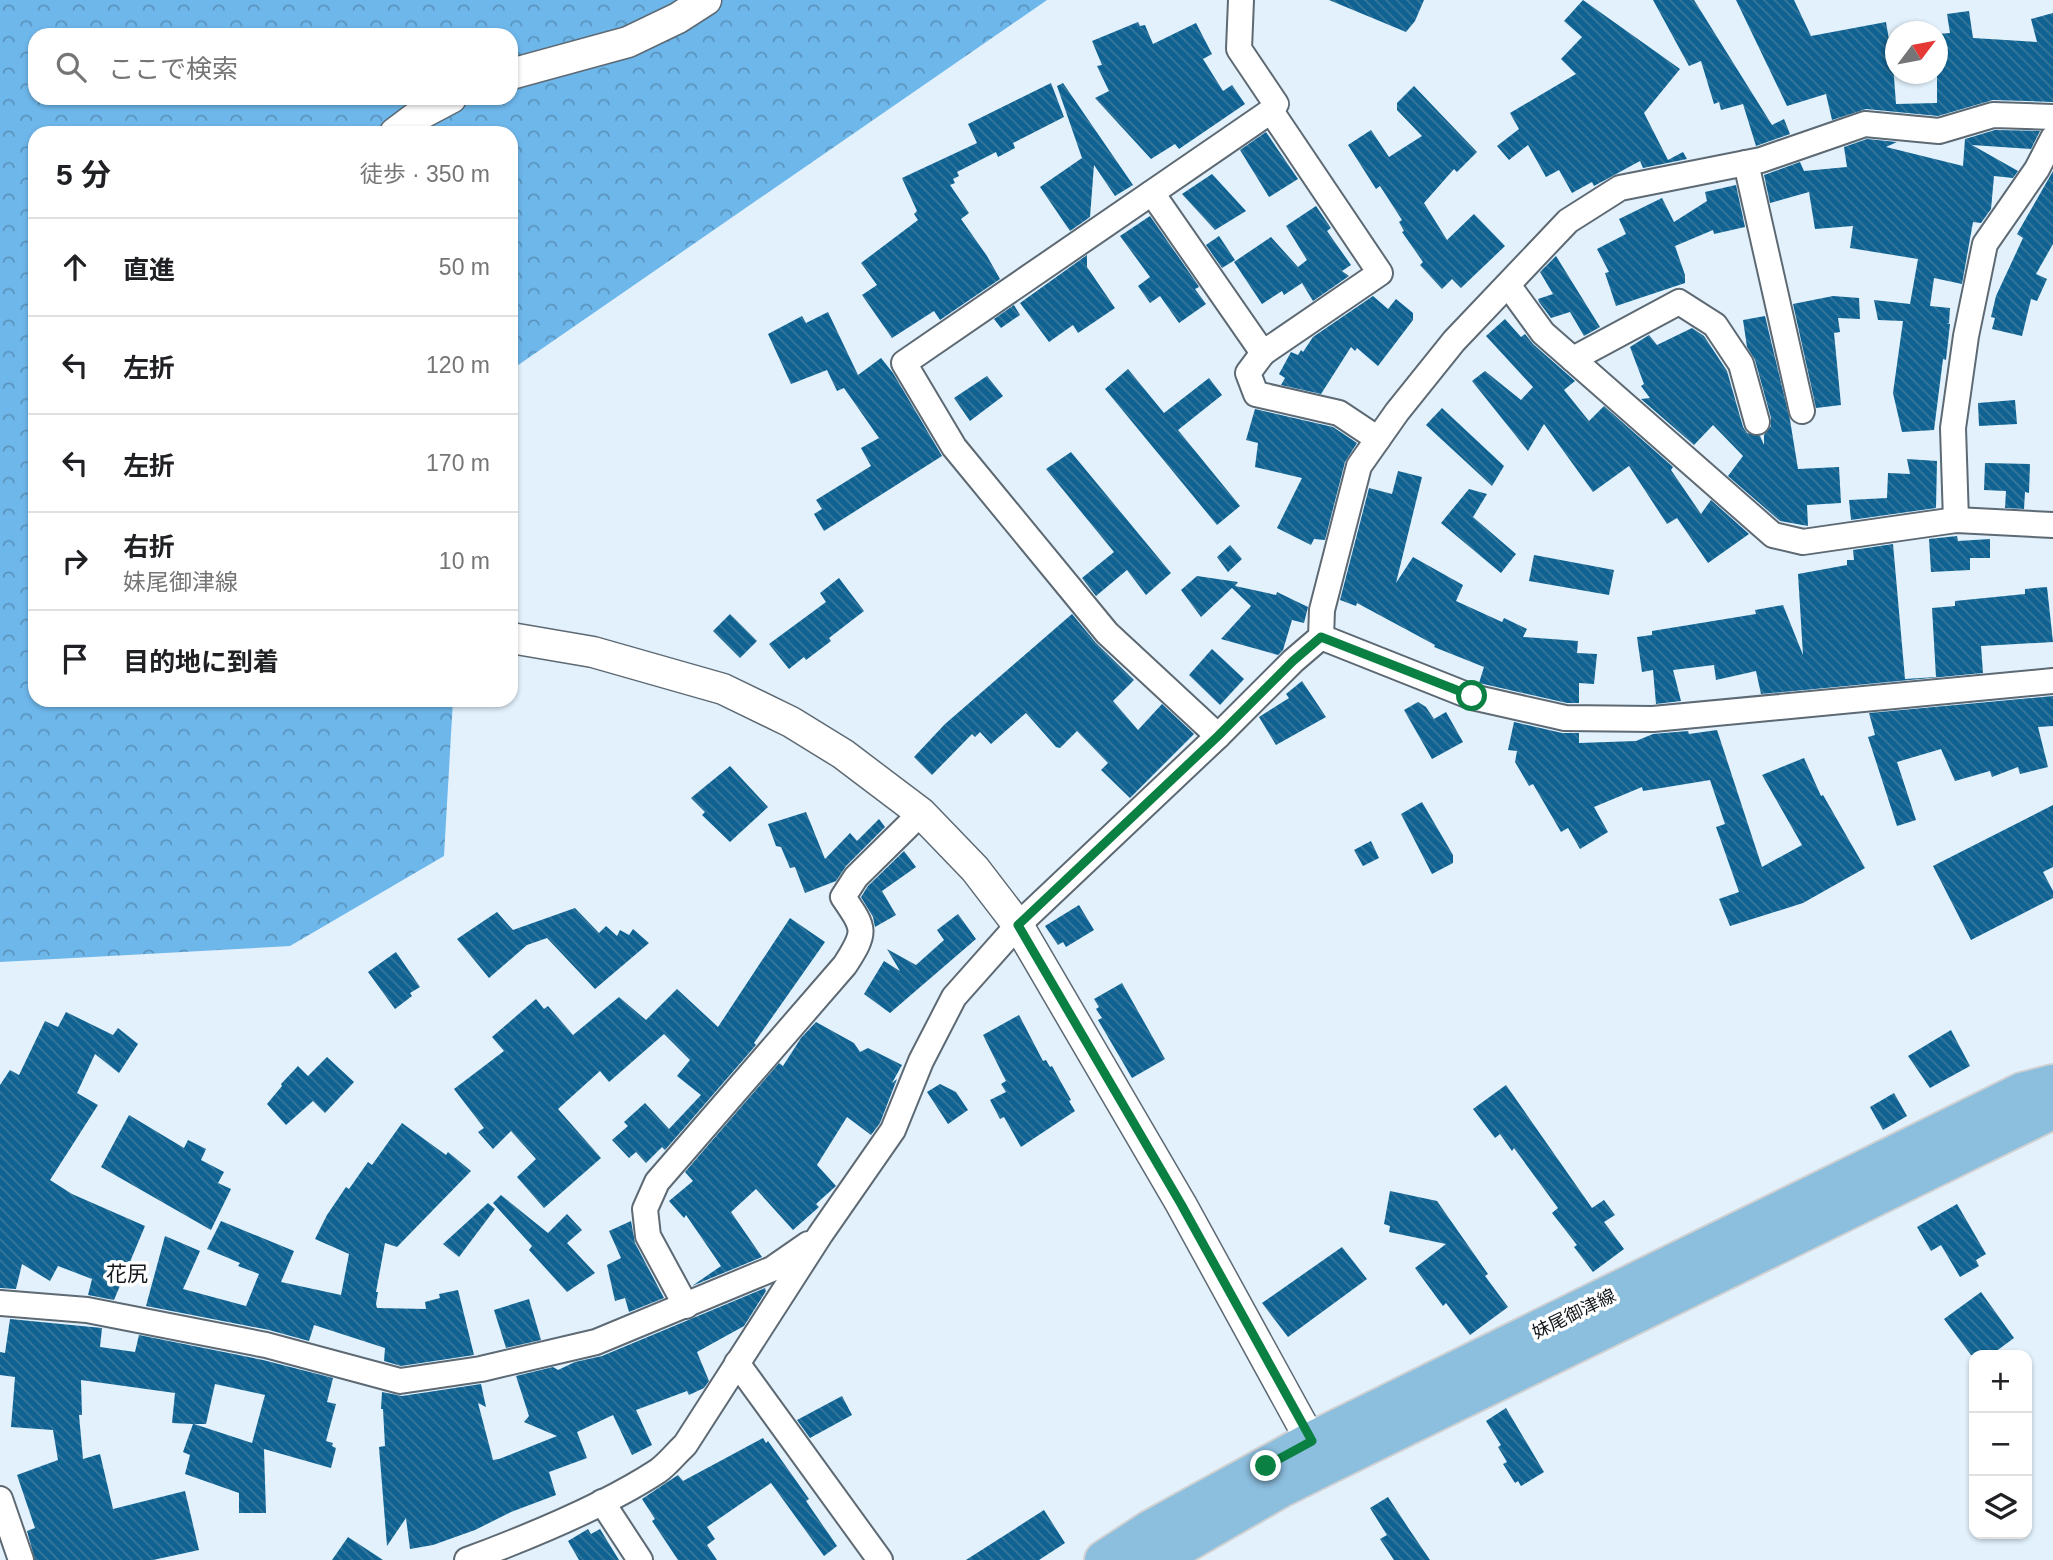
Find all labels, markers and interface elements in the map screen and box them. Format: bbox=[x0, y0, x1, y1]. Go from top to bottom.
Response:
north arrow bbox=[1885, 21, 1948, 84]
search box bbox=[28, 28, 518, 105]
icon: search bbox=[52, 48, 90, 86]
text: ここで検索 bbox=[108, 54, 238, 84]
text: 5 分 bbox=[56, 158, 111, 191]
text: 徒歩 · 350 m bbox=[360, 161, 490, 187]
icon: ahead bbox=[56, 248, 94, 286]
text: 50 m bbox=[439, 254, 490, 280]
text: 直進 bbox=[123, 255, 175, 285]
icon: left bbox=[56, 346, 94, 384]
text: 120 m bbox=[426, 352, 490, 378]
text: 左折 bbox=[123, 353, 175, 383]
icon: left bbox=[56, 444, 94, 482]
text: 170 m bbox=[426, 450, 490, 476]
text: 左折 bbox=[123, 451, 175, 481]
text: 右折 bbox=[123, 532, 175, 562]
icon: right bbox=[56, 542, 94, 580]
text: 10 m bbox=[439, 548, 490, 574]
text: 妹尾御津線 bbox=[123, 569, 238, 595]
icon: arrive bbox=[56, 640, 94, 678]
text: 目的地に到着 bbox=[123, 647, 279, 677]
route start bbox=[1456, 680, 1487, 711]
district label: 花尻 bbox=[106, 1262, 148, 1285]
street label: 妹尾御津線 bbox=[1529, 1285, 1619, 1343]
map controls bbox=[1969, 1350, 2032, 1539]
button: + bbox=[1969, 1350, 2032, 1413]
button: − bbox=[1969, 1413, 2032, 1476]
route end bbox=[1250, 1450, 1281, 1481]
button: layers bbox=[1969, 1476, 2032, 1539]

